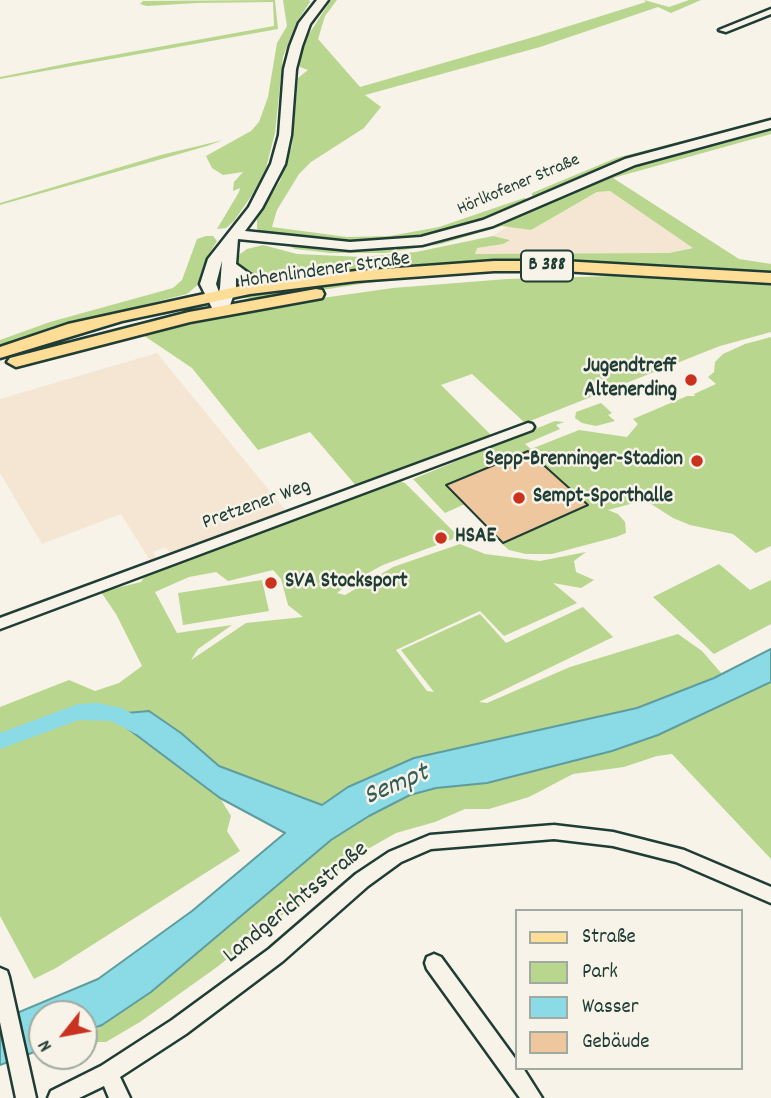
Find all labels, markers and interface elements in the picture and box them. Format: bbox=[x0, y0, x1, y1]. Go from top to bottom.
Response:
street label: Hörlkofener Straße bbox=[454, 150, 584, 222]
street label: Hohenlindener Straße bbox=[238, 248, 412, 296]
road number: B 388 bbox=[521, 250, 573, 282]
place label: Jugendtreff Altenerding bbox=[583, 355, 677, 405]
marker: Jugendtreff Altenerding bbox=[683, 372, 699, 388]
place label: Sepp-Brenninger-Stadion bbox=[485, 448, 683, 474]
marker: Sepp-Brenninger-Stadion bbox=[689, 453, 705, 469]
street label: Pretzener Weg bbox=[199, 475, 315, 537]
place label: Sempt-Sporthalle bbox=[533, 485, 673, 511]
marker: Sempt-Sporthalle bbox=[511, 490, 527, 506]
place label: HSAE bbox=[455, 525, 496, 551]
marker: HSAE bbox=[433, 530, 449, 546]
place label: SVA Stocksport bbox=[285, 570, 407, 596]
marker: SVA Stocksport bbox=[263, 575, 279, 591]
water label: Sempt bbox=[360, 758, 434, 816]
street label: Landgerichtsstraße bbox=[219, 837, 375, 971]
legend bbox=[516, 909, 743, 1070]
text: Straße bbox=[582, 923, 636, 953]
text: Park bbox=[582, 958, 618, 988]
text: Wasser bbox=[582, 993, 639, 1023]
north arrow bbox=[28, 1000, 98, 1070]
text: Gebäude bbox=[582, 1028, 650, 1058]
text: N bbox=[32, 1034, 60, 1056]

